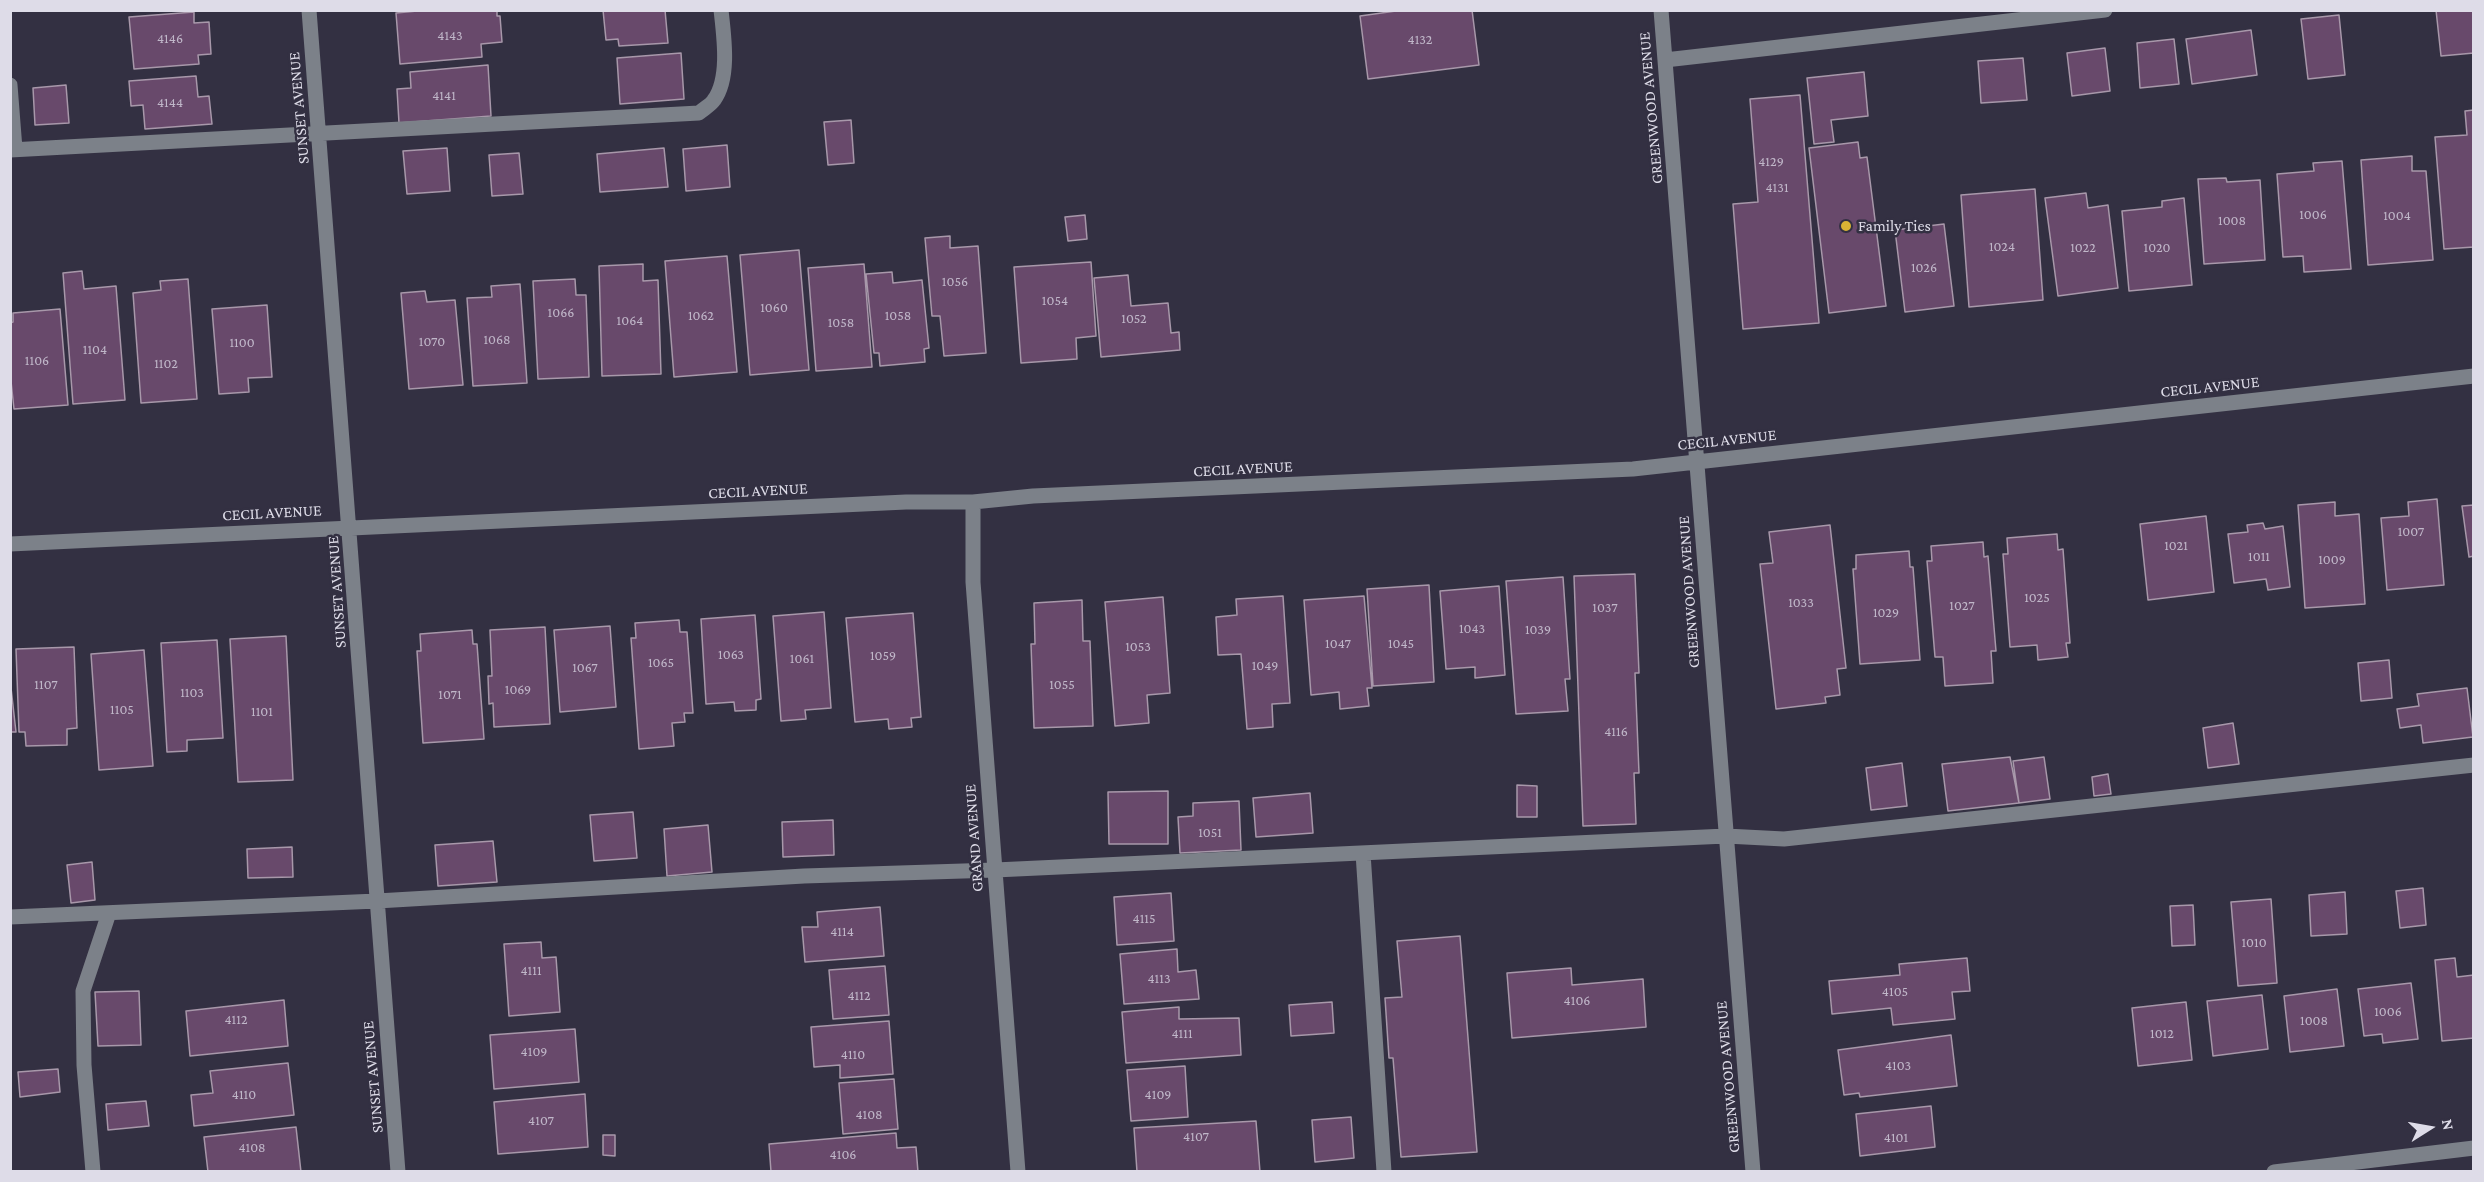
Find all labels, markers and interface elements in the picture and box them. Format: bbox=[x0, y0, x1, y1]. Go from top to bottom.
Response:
house number: 4143 bbox=[437, 28, 463, 44]
house number: 4146 bbox=[157, 31, 183, 47]
street label: GREENWOOD AVENUE bbox=[1635, 31, 1667, 185]
house number: 4132 bbox=[1407, 32, 1433, 48]
street label: SUNSET AVENUE bbox=[285, 51, 313, 165]
house number: 4141 bbox=[432, 88, 456, 104]
house number: 4144 bbox=[157, 95, 183, 111]
house number: 4129 bbox=[1758, 154, 1784, 170]
house number: 4131 bbox=[1765, 180, 1789, 196]
house number: 1006 bbox=[2299, 207, 2327, 223]
house number: 1004 bbox=[2383, 208, 2411, 224]
house number: 1008 bbox=[2218, 213, 2246, 229]
place label: Family Ties bbox=[1858, 216, 1931, 236]
marker: Family Ties bbox=[1839, 219, 1853, 233]
house number: 1024 bbox=[1989, 239, 2015, 255]
house number: 1022 bbox=[2070, 240, 2096, 256]
house number: 1020 bbox=[2143, 240, 2171, 256]
house number: 1026 bbox=[1911, 260, 1937, 276]
house number: 1056 bbox=[942, 274, 968, 290]
house number: 1054 bbox=[1042, 293, 1068, 309]
house number: 1060 bbox=[760, 300, 788, 316]
house number: 1066 bbox=[548, 305, 574, 321]
house number: 1062 bbox=[688, 308, 714, 324]
house number: 1058 bbox=[885, 308, 911, 324]
house number: 1052 bbox=[1121, 311, 1147, 327]
house number: 1064 bbox=[617, 313, 643, 329]
house number: 1058 bbox=[828, 315, 854, 331]
house number: 1068 bbox=[483, 332, 511, 348]
house number: 1070 bbox=[419, 334, 445, 350]
house number: 1100 bbox=[229, 335, 255, 351]
house number: 1104 bbox=[83, 342, 107, 358]
house number: 1106 bbox=[25, 353, 49, 369]
house number: 1102 bbox=[154, 356, 178, 372]
street label: CECIL AVENUE bbox=[2160, 372, 2260, 402]
street label: CECIL AVENUE bbox=[1677, 425, 1777, 455]
street label: CECIL AVENUE bbox=[1193, 457, 1293, 481]
street label: CECIL AVENUE bbox=[708, 479, 808, 503]
street label: CECIL AVENUE bbox=[222, 501, 322, 525]
street label: GREENWOOD AVENUE bbox=[1674, 515, 1704, 669]
house number: 1007 bbox=[2398, 524, 2424, 540]
street label: SUNSET AVENUE bbox=[324, 535, 350, 649]
house number: 1021 bbox=[2164, 538, 2188, 554]
house number: 1011 bbox=[2248, 549, 2270, 565]
house number: 1009 bbox=[2318, 552, 2346, 568]
house number: 1025 bbox=[2024, 590, 2050, 606]
house number: 1033 bbox=[1788, 595, 1814, 611]
house number: 1027 bbox=[1949, 598, 1975, 614]
house number: 1037 bbox=[1592, 600, 1618, 616]
house number: 1029 bbox=[1873, 605, 1899, 621]
house number: 1043 bbox=[1459, 621, 1485, 637]
house number: 1039 bbox=[1525, 622, 1551, 638]
house number: 1047 bbox=[1325, 636, 1351, 652]
house number: 1045 bbox=[1388, 636, 1414, 652]
house number: 1053 bbox=[1125, 639, 1151, 655]
house number: 1063 bbox=[718, 647, 744, 663]
house number: 1059 bbox=[870, 648, 896, 664]
house number: 1061 bbox=[790, 651, 814, 667]
house number: 1065 bbox=[648, 655, 674, 671]
house number: 1049 bbox=[1252, 658, 1278, 674]
house number: 1067 bbox=[572, 660, 598, 676]
house number: 1107 bbox=[34, 677, 58, 693]
house number: 1055 bbox=[1049, 677, 1075, 693]
house number: 1069 bbox=[505, 682, 531, 698]
house number: 1103 bbox=[180, 685, 204, 701]
house number: 1071 bbox=[438, 687, 462, 703]
house number: 1105 bbox=[110, 702, 134, 718]
house number: 1101 bbox=[251, 704, 273, 720]
house number: 4116 bbox=[1604, 724, 1628, 740]
street label: GRAND AVENUE bbox=[961, 783, 987, 893]
house number: 1051 bbox=[1198, 825, 1222, 841]
house number: 4115 bbox=[1132, 911, 1156, 927]
house number: 4114 bbox=[830, 924, 854, 940]
house number: 1010 bbox=[2241, 935, 2267, 951]
house number: 4111 bbox=[520, 963, 542, 979]
house number: 4113 bbox=[1147, 971, 1171, 987]
house number: 4105 bbox=[1882, 984, 1908, 1000]
house number: 4112 bbox=[847, 988, 871, 1004]
house number: 4106 bbox=[1564, 993, 1590, 1009]
street label: GREENWOOD AVENUE bbox=[1712, 1000, 1744, 1154]
house number: 1006 bbox=[2374, 1004, 2402, 1020]
house number: 4112 bbox=[224, 1012, 248, 1028]
house number: 1008 bbox=[2300, 1013, 2328, 1029]
street label: SUNSET AVENUE bbox=[359, 1020, 387, 1134]
house number: 4111 bbox=[1171, 1026, 1193, 1042]
house number: 1012 bbox=[2150, 1026, 2174, 1042]
house number: 4109 bbox=[521, 1044, 547, 1060]
house number: 4110 bbox=[841, 1047, 865, 1063]
house number: 4103 bbox=[1885, 1058, 1911, 1074]
house number: 4110 bbox=[232, 1087, 256, 1103]
house number: 4109 bbox=[1145, 1087, 1171, 1103]
north arrow bbox=[2400, 1098, 2460, 1158]
house number: 4108 bbox=[855, 1107, 883, 1123]
house number: 4107 bbox=[528, 1113, 554, 1129]
text: N bbox=[2439, 1117, 2458, 1131]
house number: 4107 bbox=[1183, 1129, 1209, 1145]
house number: 4101 bbox=[1884, 1130, 1908, 1146]
house number: 4108 bbox=[238, 1140, 266, 1156]
house number: 4106 bbox=[830, 1147, 856, 1163]

